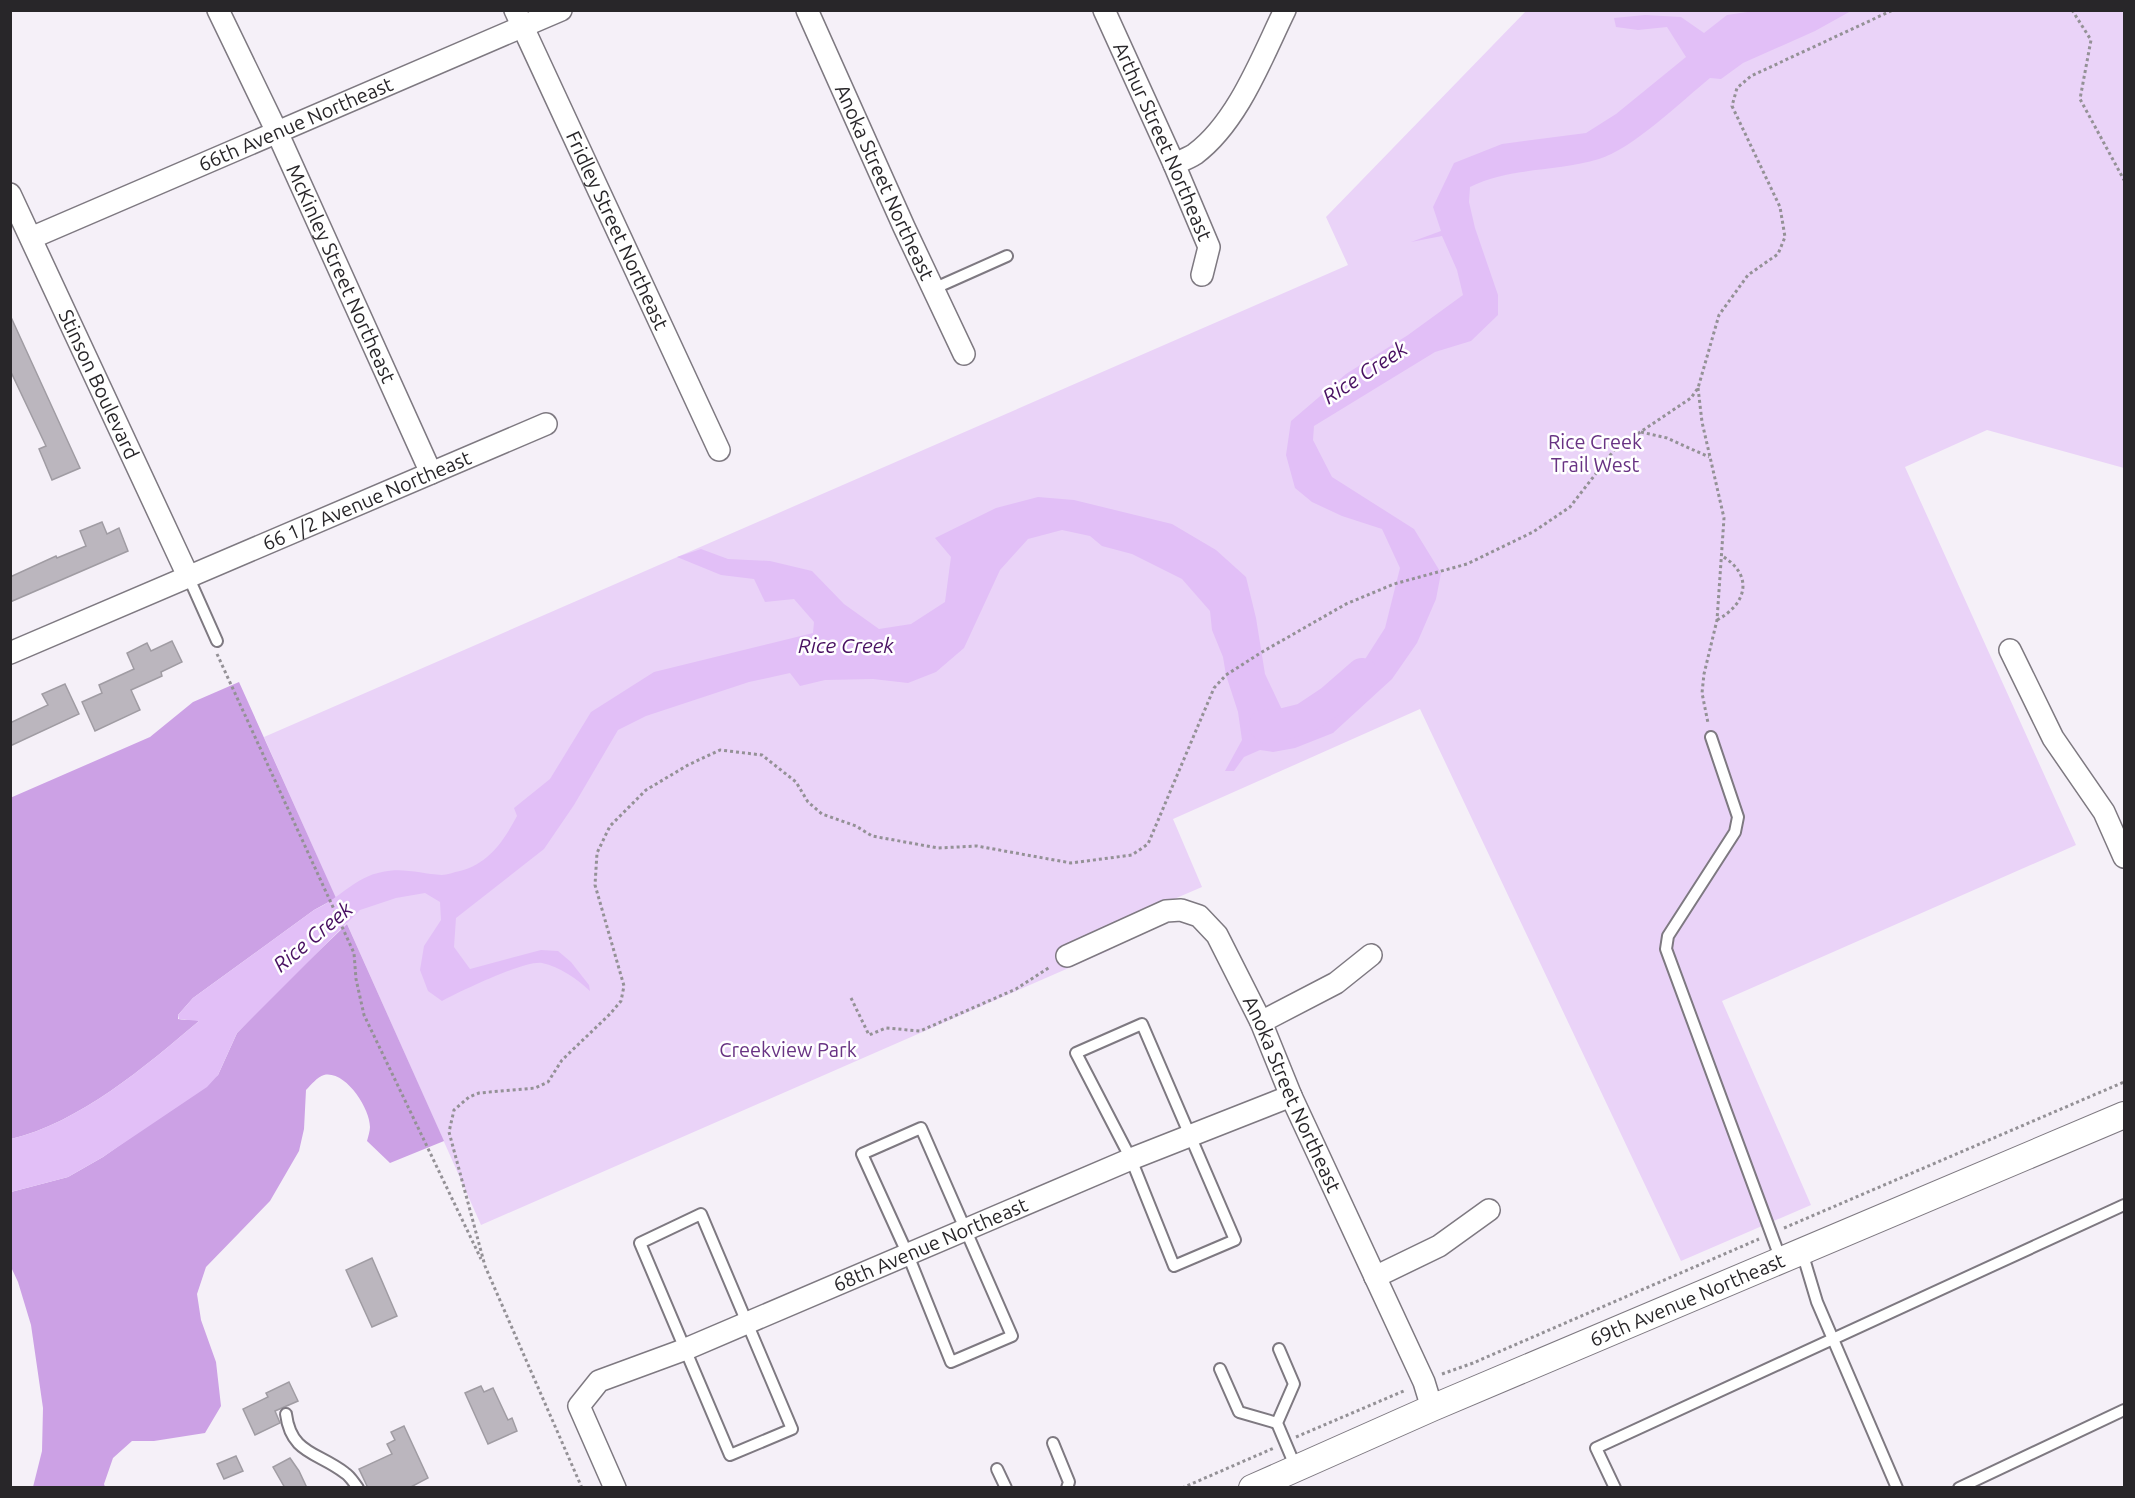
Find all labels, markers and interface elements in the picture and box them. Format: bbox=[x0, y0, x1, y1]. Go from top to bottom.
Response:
street label: Arthur Street Northeast bbox=[1109, 38, 1217, 244]
street label: 66th Avenue Northeast bbox=[195, 72, 396, 176]
street label: Anoka Street Northeast bbox=[831, 81, 939, 284]
street label: Fridley Street Northeast bbox=[562, 127, 674, 333]
street label: McKinley Street Northeast bbox=[282, 161, 401, 387]
street label: Stinson Boulevard bbox=[54, 306, 144, 463]
water label: Rice Creek bbox=[1318, 336, 1411, 408]
park label: Rice Creek Trail West bbox=[1548, 430, 1642, 476]
street label: 66 1/2 Avenue Northeast bbox=[259, 445, 474, 555]
water label: Rice Creek bbox=[798, 633, 894, 657]
water label: Rice Creek bbox=[268, 896, 357, 976]
street label: Anoka Street Northeast bbox=[1239, 992, 1346, 1196]
park label: Creekview Park bbox=[719, 1038, 857, 1061]
street label: 68th Avenue Northeast bbox=[829, 1192, 1031, 1296]
street label: 69th Avenue Northeast bbox=[1586, 1248, 1788, 1351]

